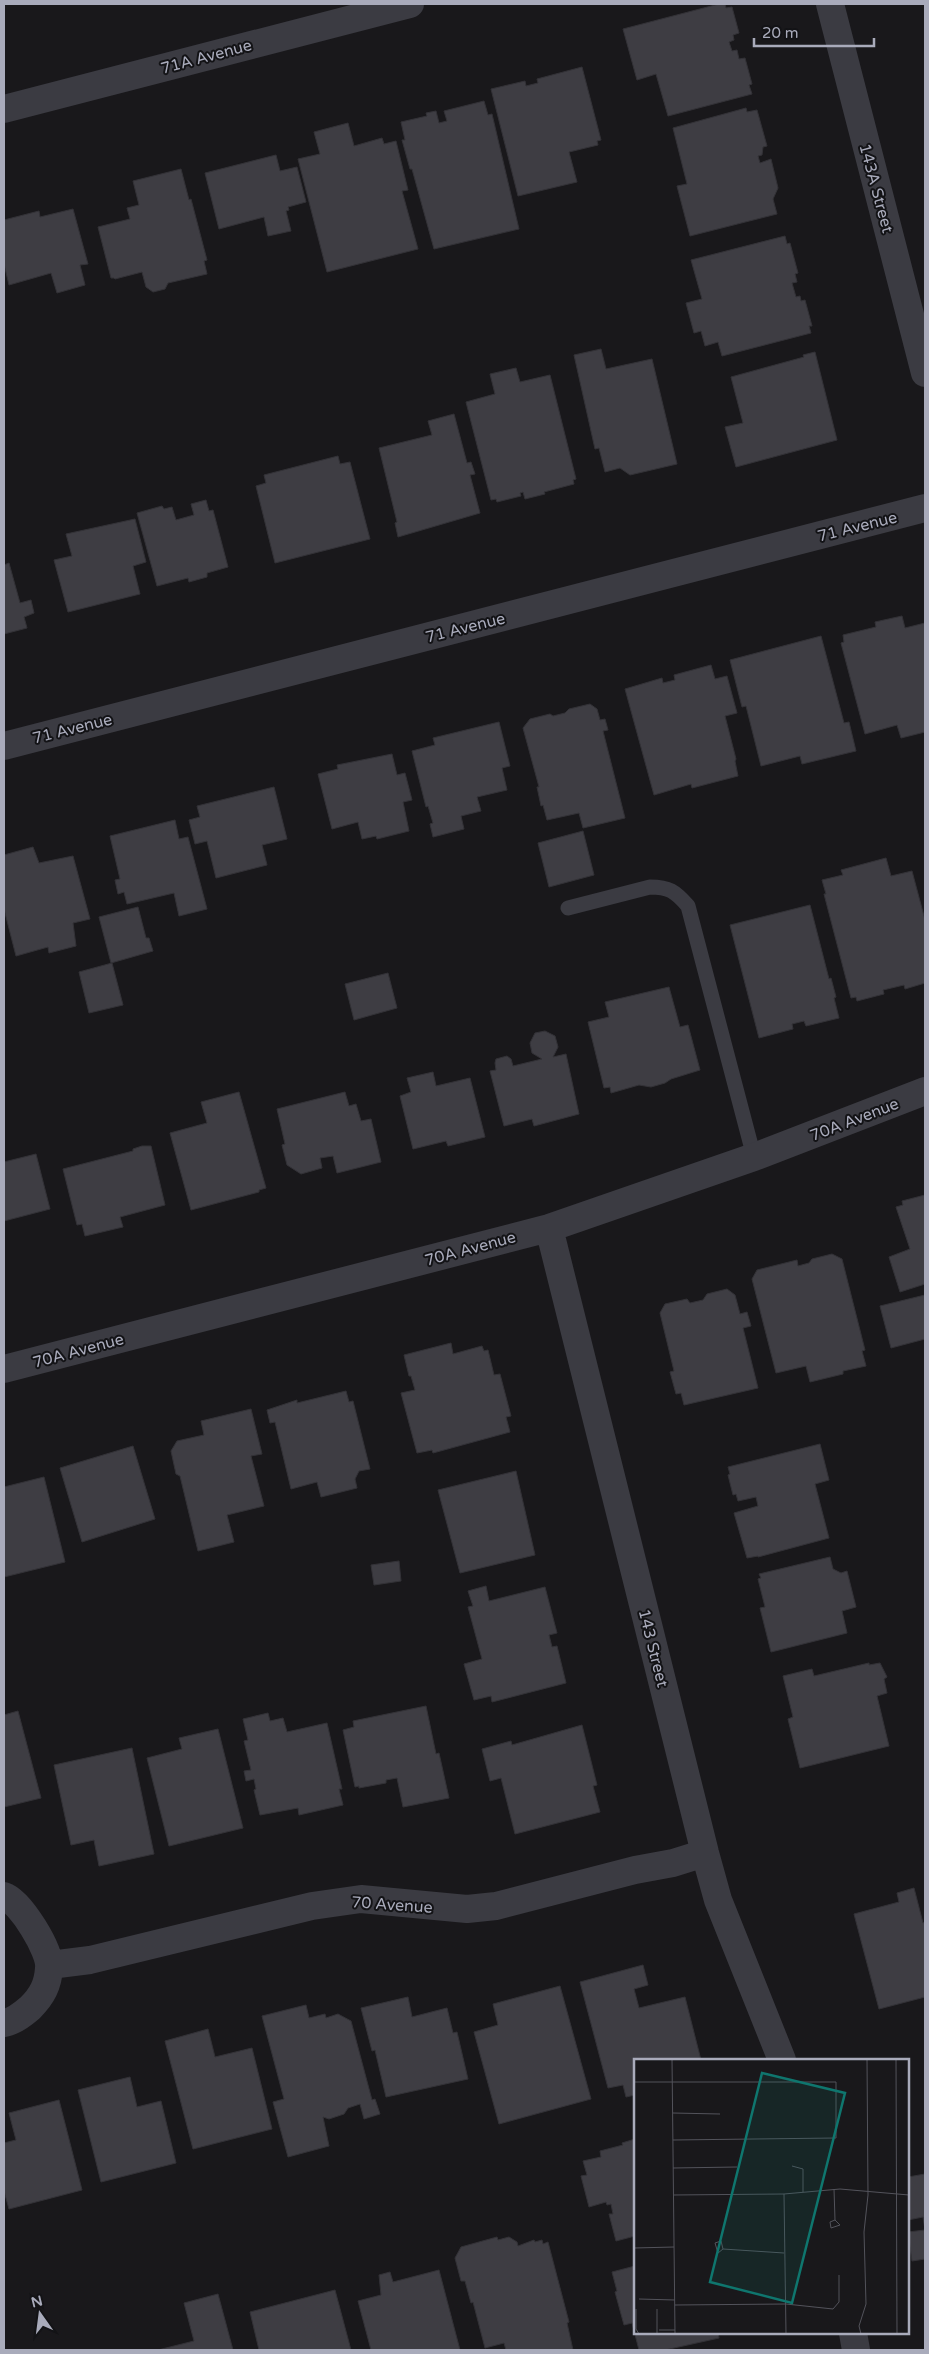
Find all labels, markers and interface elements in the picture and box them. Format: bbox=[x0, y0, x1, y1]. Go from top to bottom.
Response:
scale bar bbox=[754, 15, 874, 47]
text: 20 m bbox=[762, 24, 799, 42]
street label: 71A Avenue bbox=[159, 35, 254, 79]
street label: 143A Street bbox=[854, 141, 898, 235]
street label: 71 Avenue bbox=[815, 507, 899, 547]
street label: 71 Avenue bbox=[423, 608, 507, 648]
street label: 71 Avenue bbox=[30, 709, 114, 749]
street label: 70A Avenue bbox=[807, 1094, 902, 1146]
street label: 70A Avenue bbox=[423, 1227, 518, 1271]
street label: 70A Avenue bbox=[31, 1329, 126, 1373]
street label: 143 Street bbox=[634, 1607, 672, 1689]
street label: 70 Avenue bbox=[351, 1892, 433, 1918]
inset map bbox=[634, 2059, 909, 2334]
north arrow bbox=[15, 2289, 65, 2339]
text: N bbox=[29, 2292, 44, 2311]

